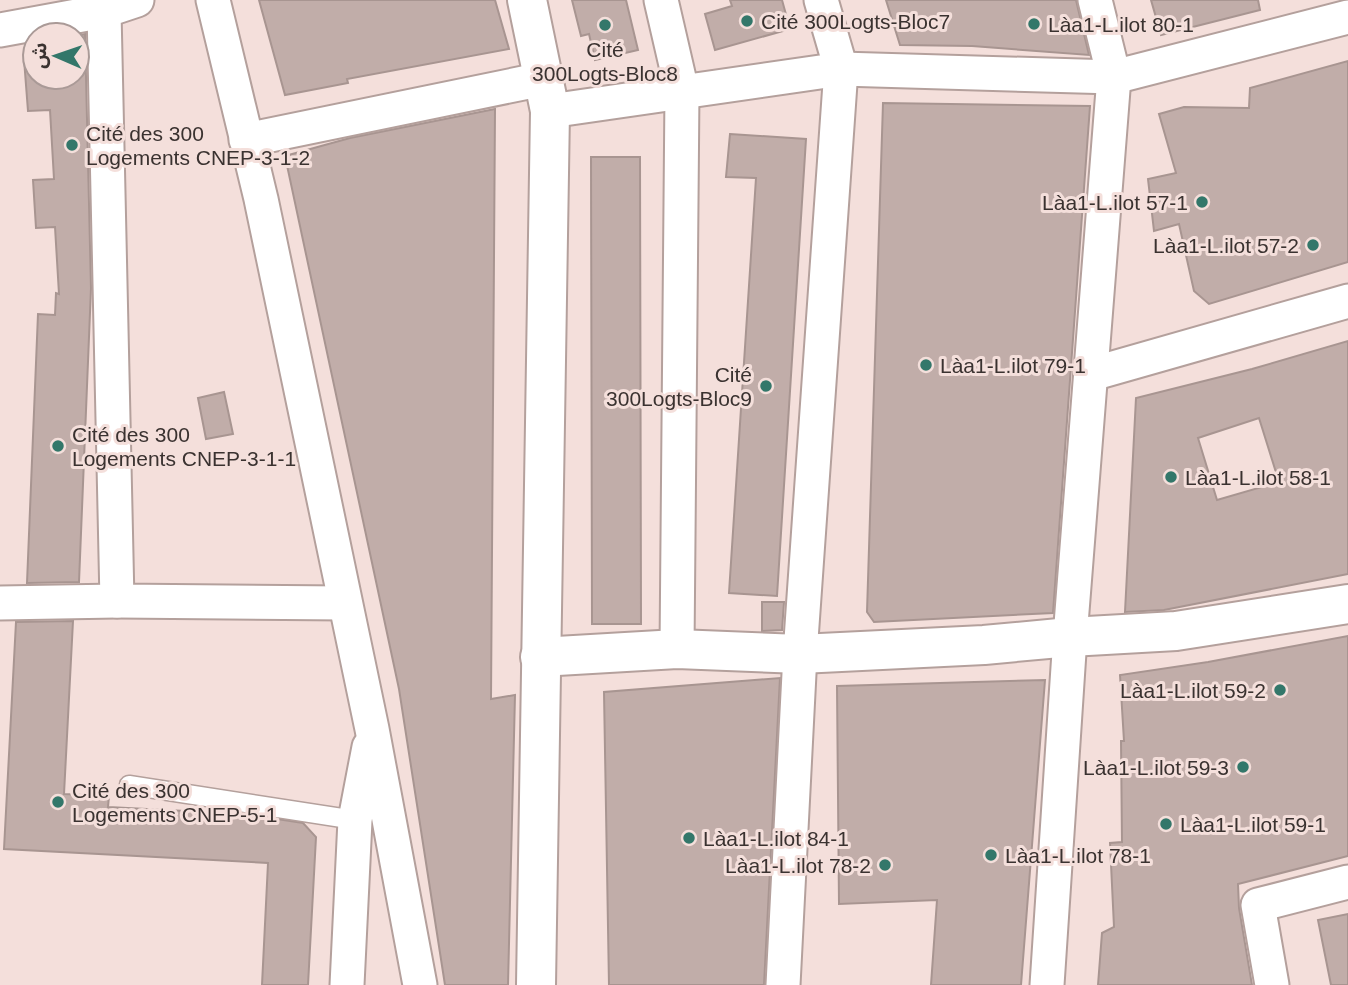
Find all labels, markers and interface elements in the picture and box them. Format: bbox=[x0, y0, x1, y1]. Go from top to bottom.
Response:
place label: Cité 300Logts-Bloc7 bbox=[761, 10, 950, 33]
marker: Cité 300Logts-Bloc7 bbox=[739, 13, 755, 29]
place label: Làa1-L.ilot 80-1 bbox=[1048, 13, 1194, 36]
marker: Làa1-L.ilot 80-1 bbox=[1026, 16, 1042, 32]
marker: Cité 300Logts-Bloc8 bbox=[597, 17, 613, 33]
north arrow bbox=[21, 21, 91, 91]
place label: Cité 300Logts-Bloc8 bbox=[532, 38, 678, 85]
text: ش bbox=[29, 42, 50, 69]
place label: Cité des 300 Logements CNEP-3-1-2 bbox=[86, 122, 310, 169]
marker: Cité des 300 Logements CNEP-3-1-2 bbox=[64, 137, 80, 153]
place label: Làa1-L.ilot 57-1 bbox=[1042, 191, 1188, 214]
marker: Làa1-L.ilot 57-1 bbox=[1194, 194, 1210, 210]
place label: Làa1-L.ilot 57-2 bbox=[1153, 234, 1299, 257]
marker: Làa1-L.ilot 57-2 bbox=[1305, 237, 1321, 253]
place label: Làa1-L.ilot 79-1 bbox=[940, 354, 1086, 377]
marker: Làa1-L.ilot 79-1 bbox=[918, 357, 934, 373]
place label: Cité 300Logts-Bloc9 bbox=[606, 363, 752, 410]
marker: Cité 300Logts-Bloc9 bbox=[758, 378, 774, 394]
place label: Cité des 300 Logements CNEP-3-1-1 bbox=[72, 423, 296, 470]
marker: Cité des 300 Logements CNEP-3-1-1 bbox=[50, 438, 66, 454]
place label: Làa1-L.ilot 58-1 bbox=[1185, 466, 1331, 489]
marker: Làa1-L.ilot 58-1 bbox=[1163, 469, 1179, 485]
place label: Làa1-L.ilot 59-2 bbox=[1120, 679, 1266, 702]
marker: Làa1-L.ilot 59-2 bbox=[1272, 682, 1288, 698]
place label: Làa1-L.ilot 59-3 bbox=[1083, 756, 1229, 779]
marker: Làa1-L.ilot 59-3 bbox=[1235, 759, 1251, 775]
place label: Cité des 300 Logements CNEP-5-1 bbox=[72, 779, 277, 826]
marker: Cité des 300 Logements CNEP-5-1 bbox=[50, 794, 66, 810]
place label: Làa1-L.ilot 59-1 bbox=[1180, 813, 1326, 836]
marker: Làa1-L.ilot 59-1 bbox=[1158, 816, 1174, 832]
place label: Làa1-L.ilot 84-1 bbox=[703, 827, 849, 850]
marker: Làa1-L.ilot 84-1 bbox=[681, 830, 697, 846]
place label: Làa1-L.ilot 78-1 bbox=[1005, 844, 1151, 867]
marker: Làa1-L.ilot 78-1 bbox=[983, 847, 999, 863]
place label: Làa1-L.ilot 78-2 bbox=[725, 854, 871, 877]
marker: Làa1-L.ilot 78-2 bbox=[877, 857, 893, 873]

